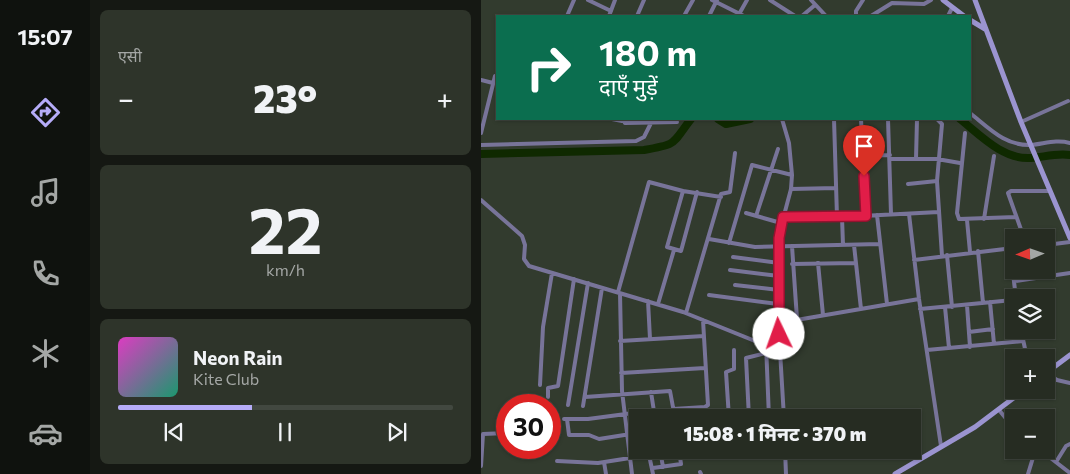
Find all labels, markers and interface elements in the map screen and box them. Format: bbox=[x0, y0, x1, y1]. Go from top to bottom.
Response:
text: 15:07 bbox=[17, 23, 73, 50]
text: 180 m bbox=[599, 30, 697, 73]
icon: right bbox=[516, 35, 581, 100]
text: एसी bbox=[118, 46, 142, 65]
text: दाएँ मुड़ें bbox=[599, 73, 658, 100]
text: 23° bbox=[253, 74, 317, 121]
text: − bbox=[118, 81, 134, 115]
text: + bbox=[437, 81, 453, 115]
icon: directions bbox=[28, 95, 63, 130]
pin bbox=[843, 125, 885, 176]
icon: arrive bbox=[850, 132, 878, 160]
icon: music bbox=[28, 175, 63, 210]
text: 22 bbox=[249, 188, 322, 267]
north arrow bbox=[1005, 229, 1055, 279]
map controls bbox=[1005, 229, 1055, 459]
icon: phone bbox=[28, 256, 63, 291]
text: km/h bbox=[266, 260, 305, 279]
button: layers bbox=[1005, 289, 1055, 339]
position arrow bbox=[752, 307, 804, 359]
icon: climate bbox=[28, 336, 63, 371]
text: Neon Rain bbox=[193, 346, 283, 369]
button: + bbox=[1005, 349, 1055, 399]
text: Kite Club bbox=[193, 369, 259, 388]
speed limit sign: 30 bbox=[496, 394, 561, 459]
button: − bbox=[1005, 409, 1055, 459]
icon: car bbox=[28, 416, 63, 451]
icon: previous bbox=[160, 418, 188, 446]
icon: pause bbox=[271, 418, 299, 446]
icon: next bbox=[383, 418, 411, 446]
text: 15:08 · 1 मिनट · 370 m bbox=[684, 422, 866, 445]

